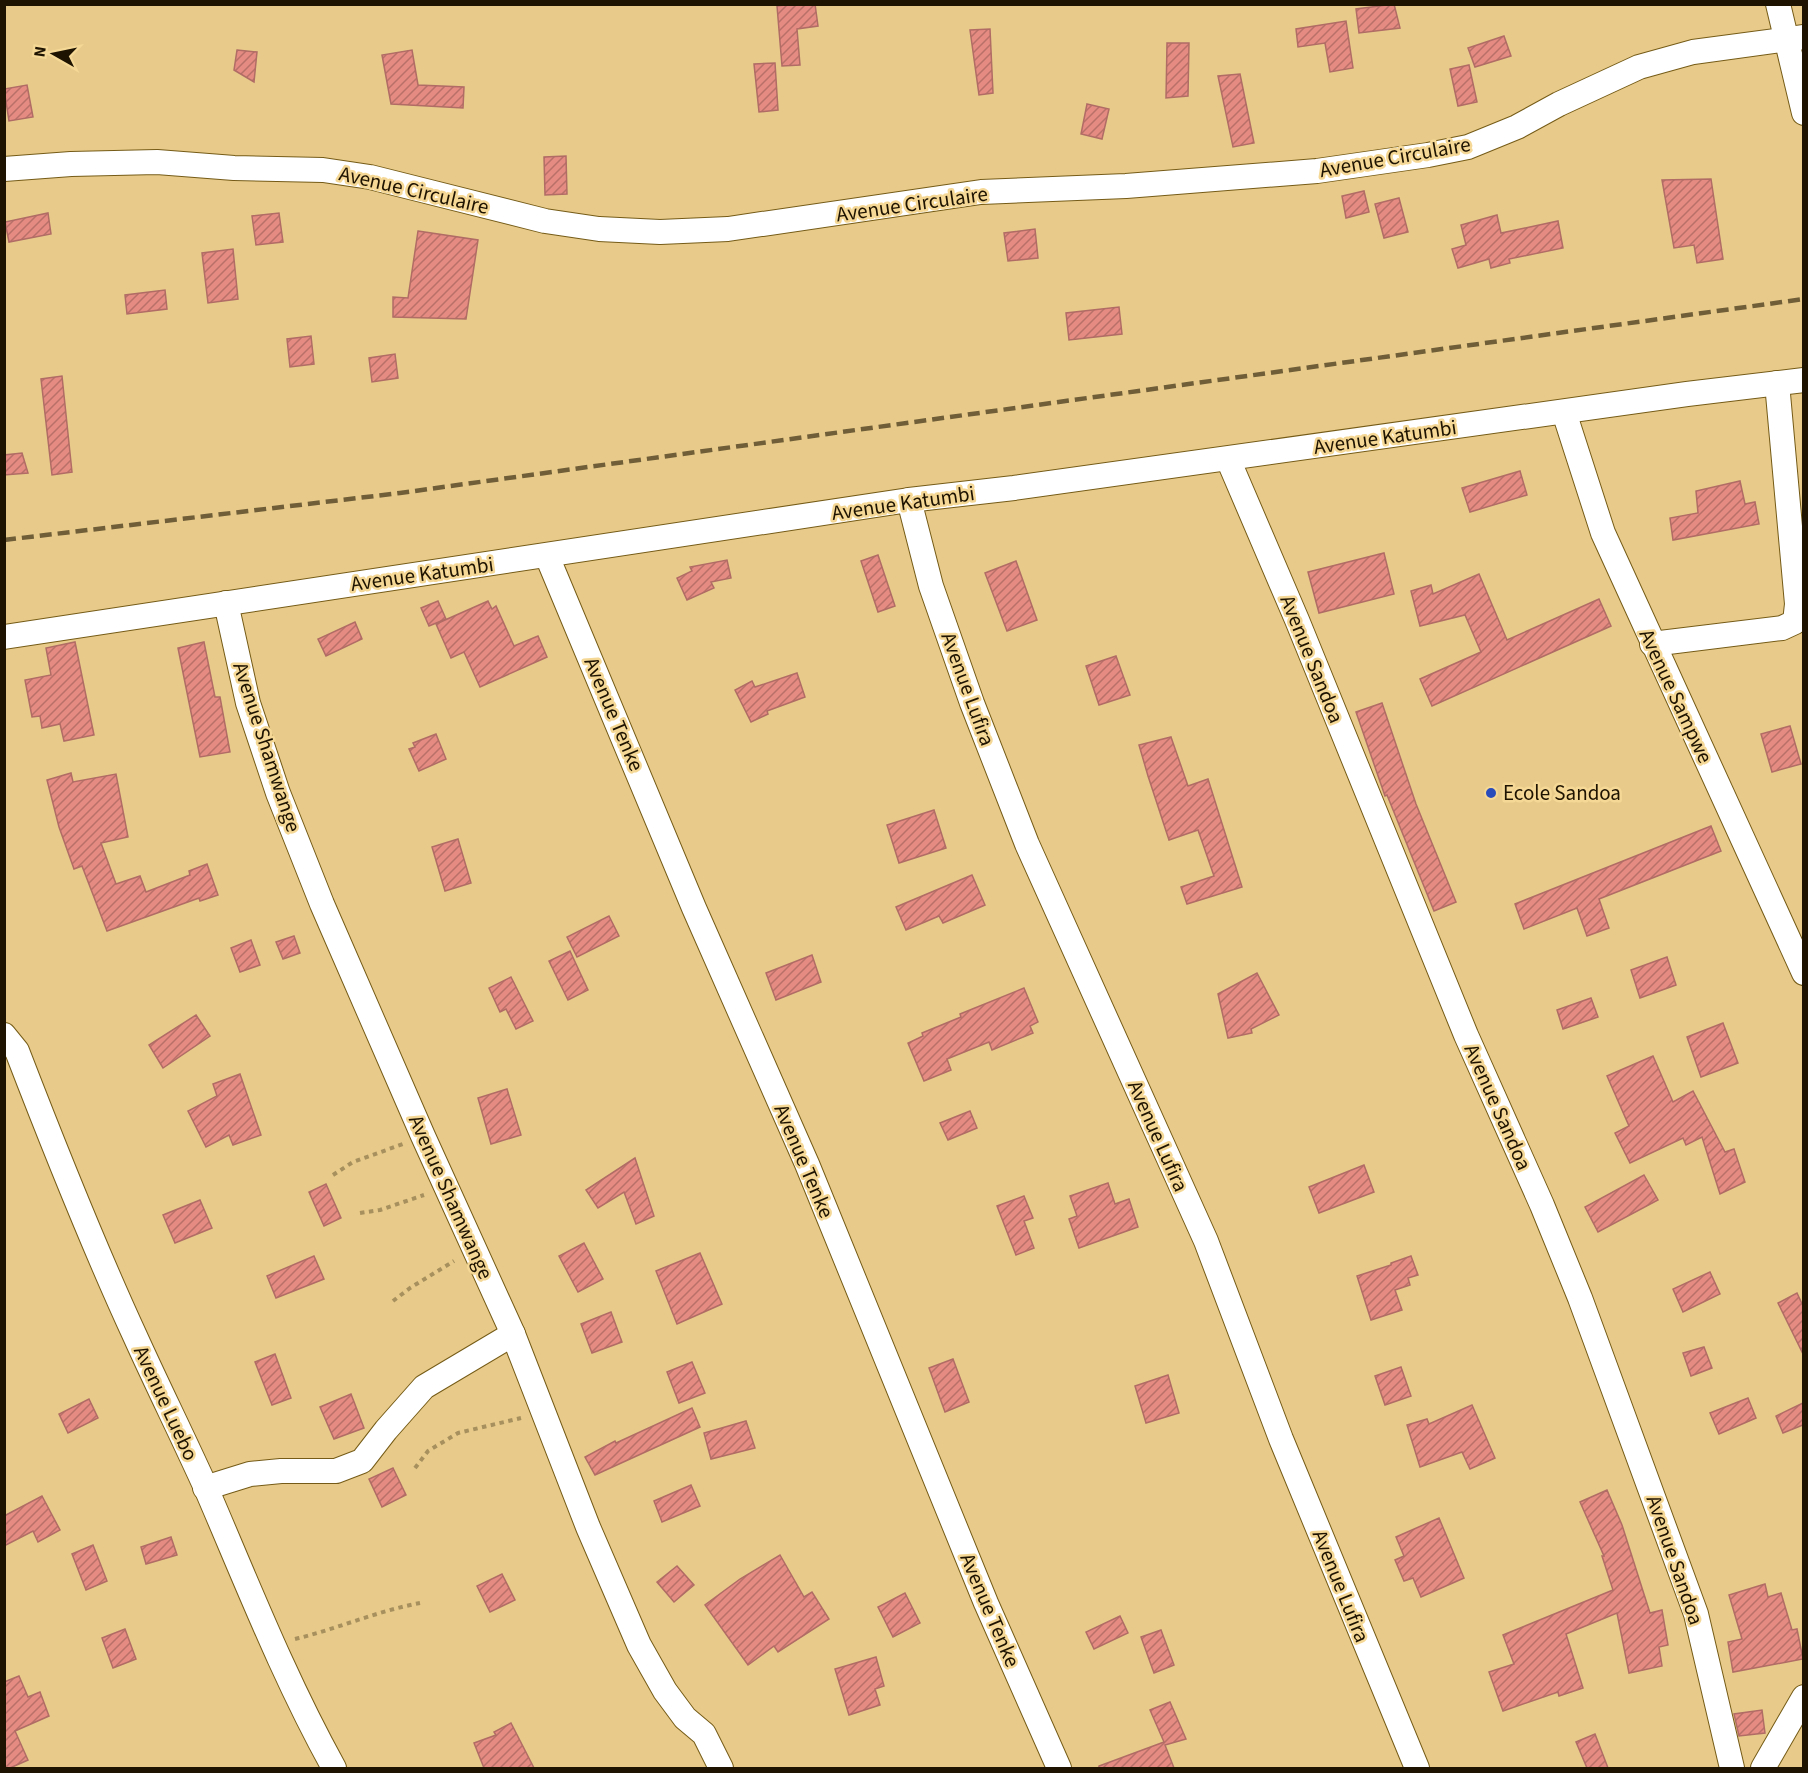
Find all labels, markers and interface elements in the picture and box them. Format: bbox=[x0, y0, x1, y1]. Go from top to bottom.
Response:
north arrow bbox=[24, 24, 84, 84]
text: N bbox=[28, 45, 52, 59]
street label: Avenue Circulaire bbox=[1317, 129, 1473, 185]
street label: Avenue Circulaire bbox=[336, 158, 492, 222]
street label: Avenue Circulaire bbox=[834, 179, 990, 229]
street label: Avenue Katumbi bbox=[1312, 412, 1458, 462]
street label: Avenue Katumbi bbox=[830, 478, 976, 528]
street label: Avenue Katumbi bbox=[349, 549, 495, 599]
street label: Avenue Sandoa bbox=[1273, 591, 1351, 727]
street label: Avenue Sampwe bbox=[1632, 624, 1720, 768]
street label: Avenue Lufira bbox=[934, 628, 1002, 750]
street label: Avenue Tenke bbox=[577, 652, 651, 776]
street label: Avenue Shamwange bbox=[225, 658, 309, 836]
place label: Ecole Sandoa bbox=[1503, 778, 1621, 808]
marker: Ecole Sandoa bbox=[1484, 786, 1498, 800]
street label: Avenue Sandoa bbox=[1457, 1039, 1539, 1175]
street label: Avenue Lufira bbox=[1120, 1076, 1196, 1196]
street label: Avenue Tenke bbox=[767, 1099, 841, 1223]
street label: Avenue Shamwange bbox=[401, 1110, 501, 1284]
street label: Avenue Luebo bbox=[126, 1341, 206, 1465]
street label: Avenue Sandoa bbox=[1639, 1491, 1711, 1629]
street label: Avenue Lufira bbox=[1305, 1525, 1377, 1647]
street label: Avenue Tenke bbox=[953, 1548, 1027, 1672]

